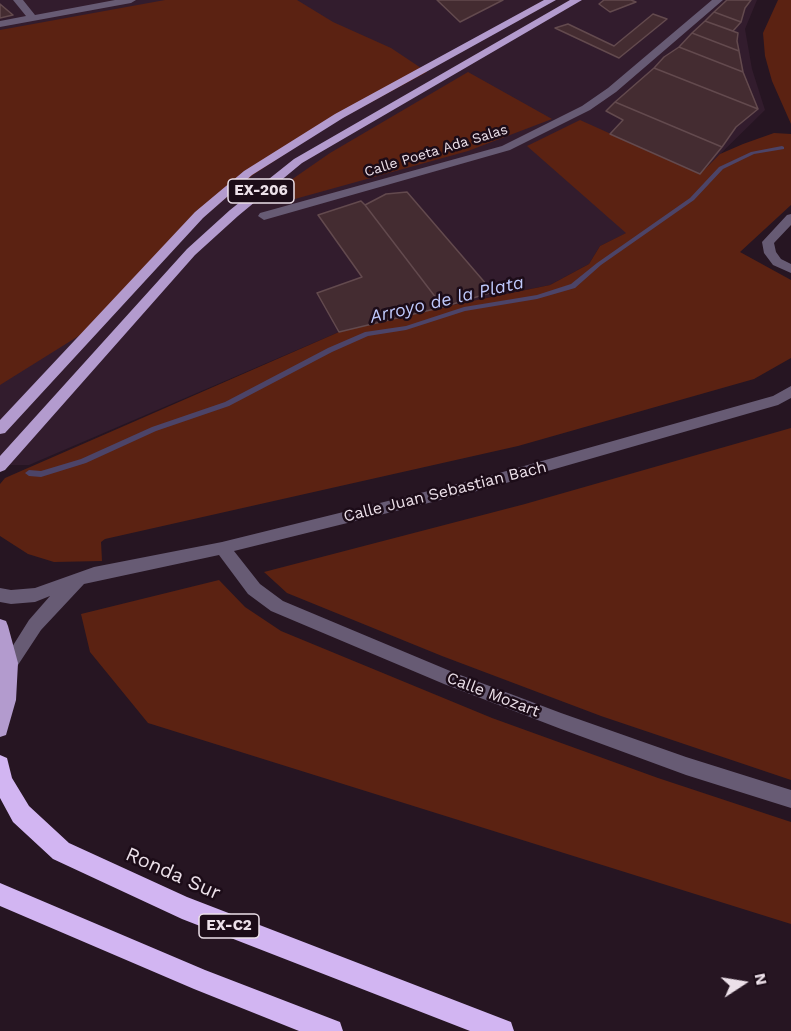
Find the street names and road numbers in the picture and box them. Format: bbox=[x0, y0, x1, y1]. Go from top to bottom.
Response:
street label: Calle Poeta Ada Salas bbox=[362, 121, 510, 181]
road number: EX-206 bbox=[228, 179, 294, 203]
street label: Calle Juan Sebastian Bach bbox=[342, 457, 548, 527]
street label: Calle Mozart bbox=[444, 669, 542, 721]
street label: Ronda Sur bbox=[122, 842, 224, 906]
road number: EX-C2 bbox=[199, 914, 259, 938]

